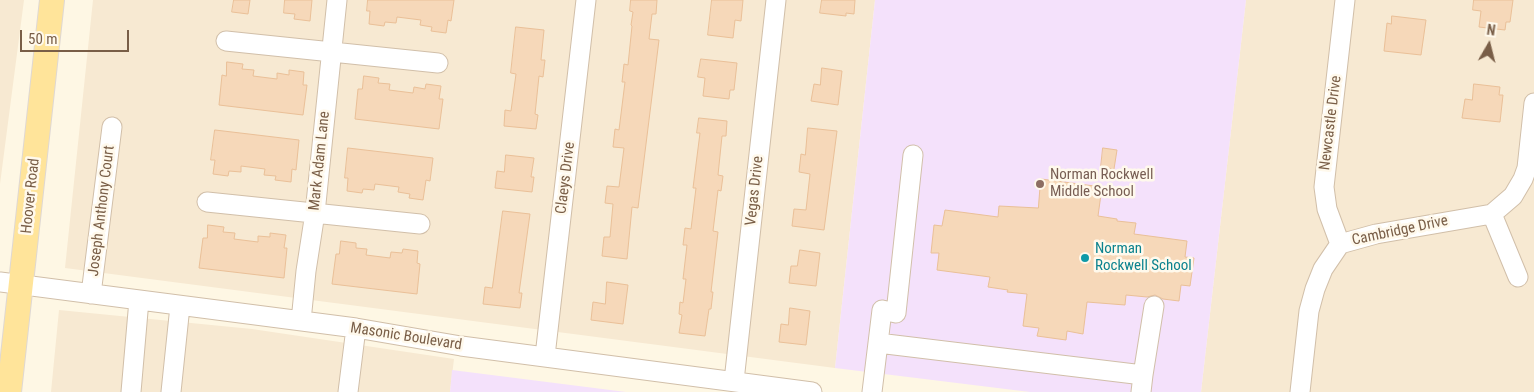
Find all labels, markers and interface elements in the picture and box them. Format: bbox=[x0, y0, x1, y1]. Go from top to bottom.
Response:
scale bar bbox=[22, 20, 131, 52]
north arrow bbox=[1464, 20, 1514, 70]
text: N bbox=[1486, 22, 1496, 39]
text: 50 m bbox=[28, 30, 58, 48]
street label: Newcastle Drive bbox=[1316, 75, 1346, 171]
street label: Mark Adam Lane bbox=[306, 110, 334, 212]
street label: Claeys Drive bbox=[553, 141, 579, 215]
street label: Joseph Anthony Court bbox=[85, 145, 119, 277]
street label: Vegas Drive bbox=[742, 155, 768, 227]
street label: Hoover Road bbox=[18, 157, 44, 235]
place label: Norman Rockwell Middle School bbox=[1050, 166, 1153, 201]
marker: Norman Rockwell Middle School bbox=[1034, 178, 1046, 190]
street label: Cambridge Drive bbox=[1350, 212, 1450, 250]
place label: Norman Rockwell School bbox=[1095, 240, 1192, 275]
marker: Norman Rockwell School bbox=[1079, 252, 1091, 264]
street label: Masonic Boulevard bbox=[349, 319, 463, 355]

